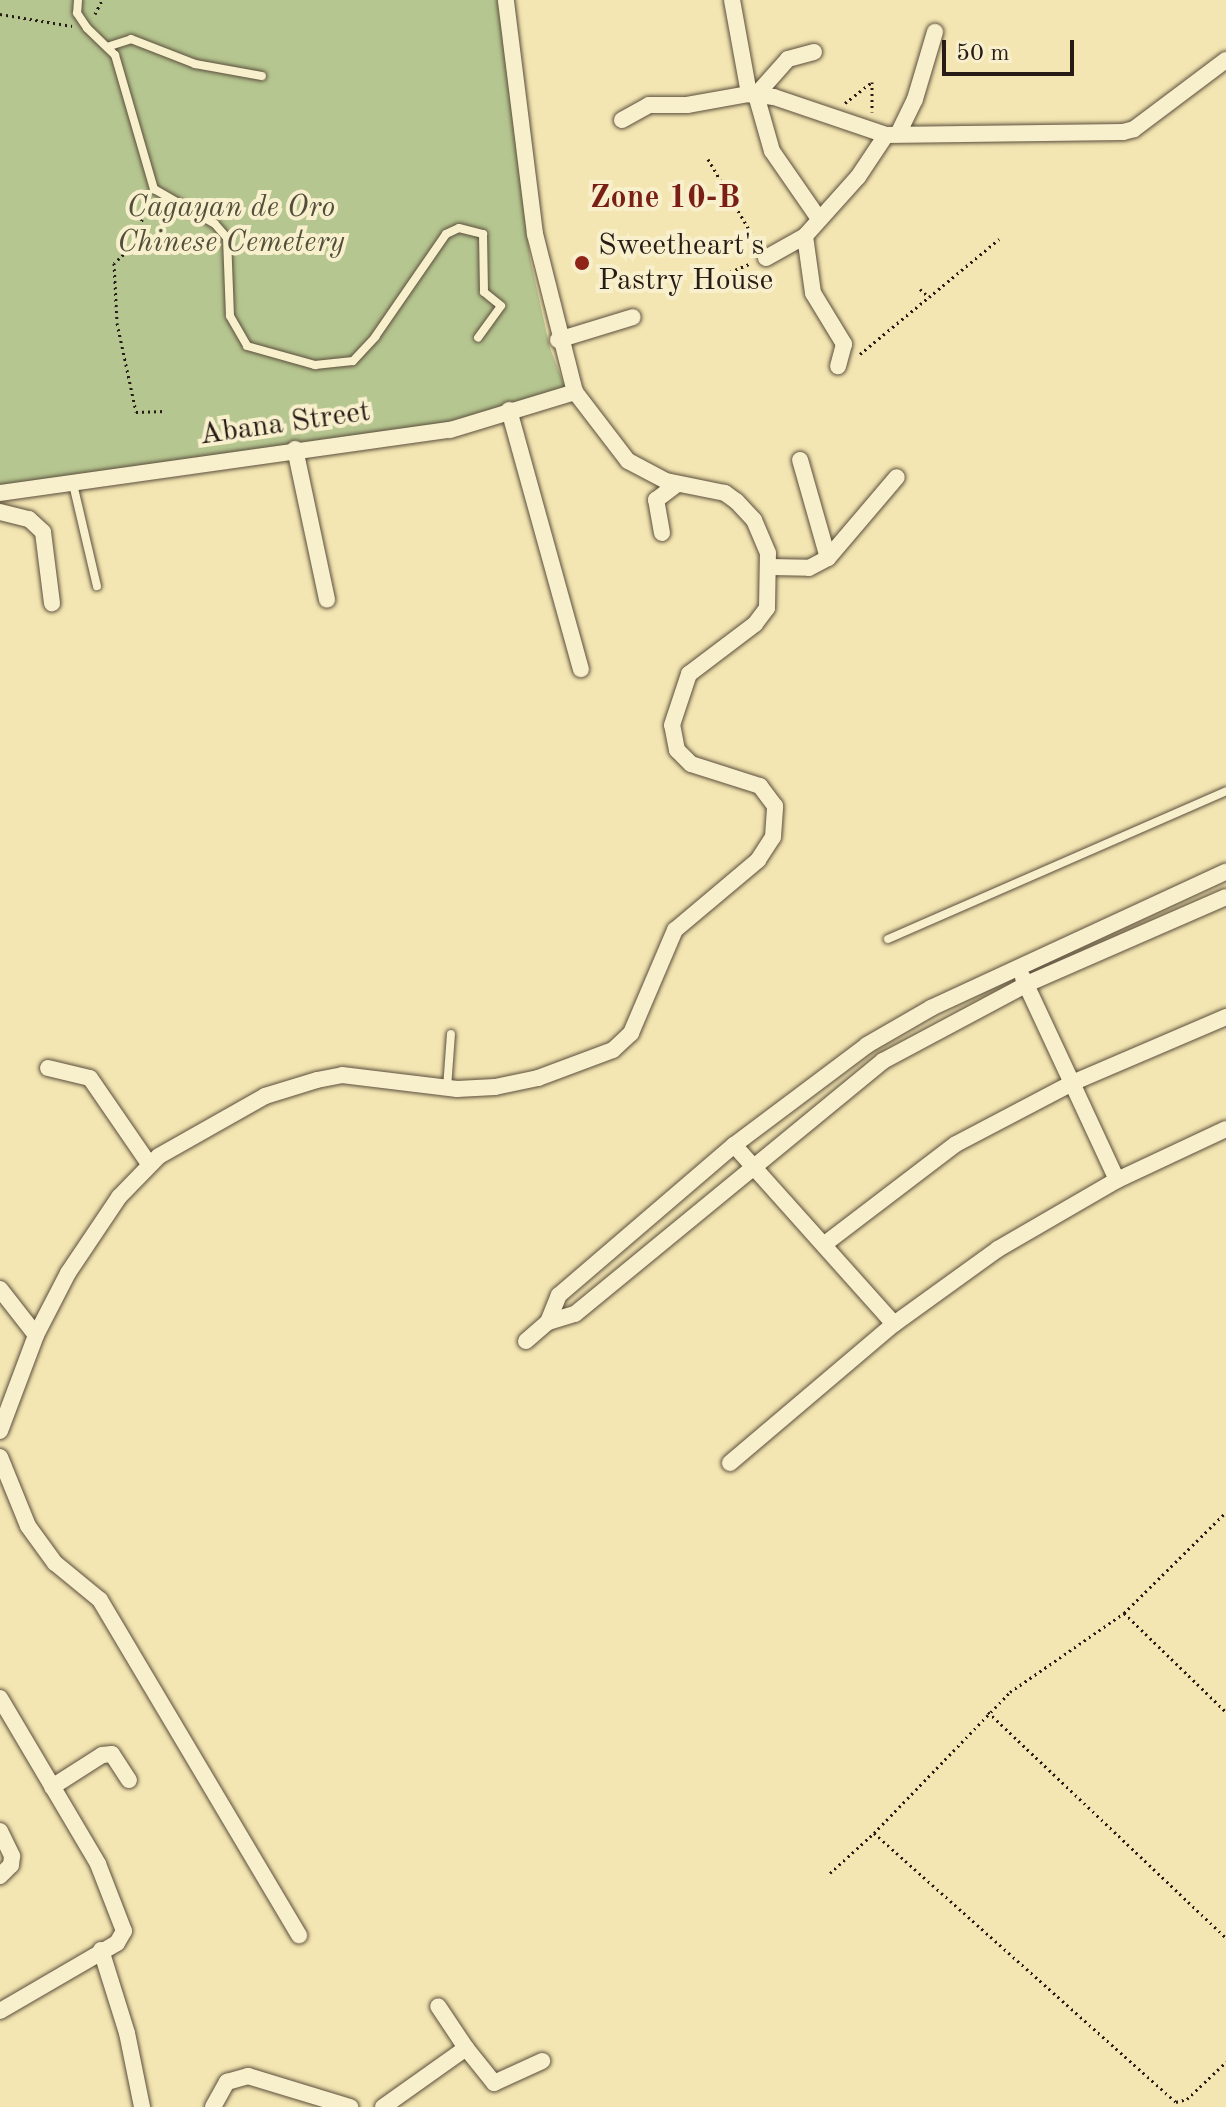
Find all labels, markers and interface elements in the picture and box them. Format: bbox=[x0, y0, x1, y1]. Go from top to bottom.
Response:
scale bar bbox=[946, 24, 1078, 74]
text: 50 m bbox=[956, 42, 1010, 66]
district label: Zone 10-B bbox=[590, 180, 740, 218]
park label: Cagayan de Oro Chinese Cemetery bbox=[117, 190, 345, 260]
place label: Sweetheart's Pastry House bbox=[598, 228, 773, 298]
marker: Sweetheart's Pastry House bbox=[573, 254, 591, 272]
street label: Abana Street bbox=[197, 394, 373, 454]

